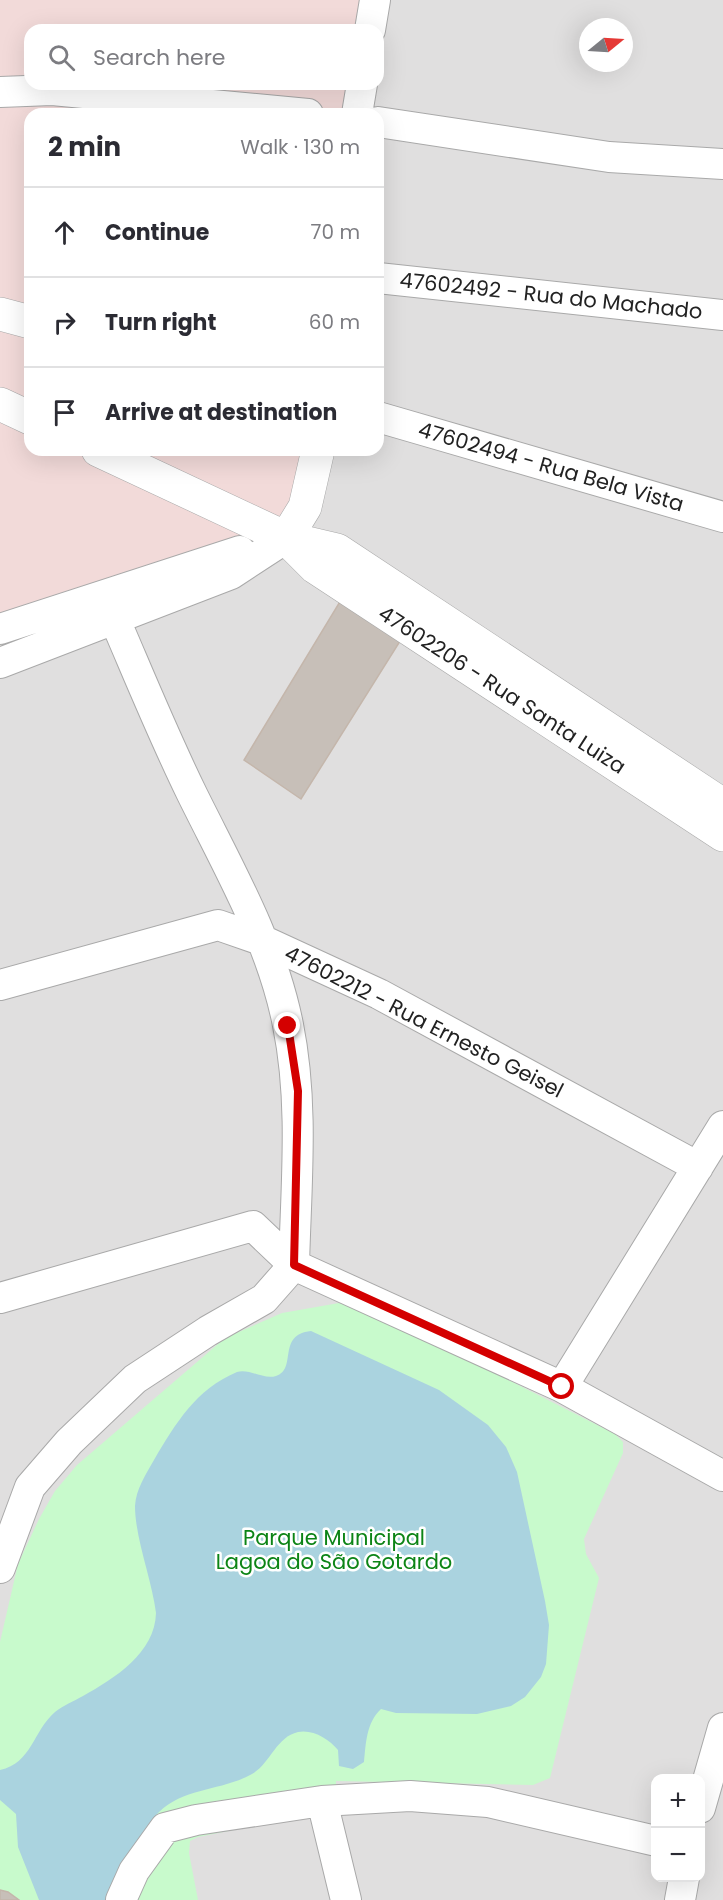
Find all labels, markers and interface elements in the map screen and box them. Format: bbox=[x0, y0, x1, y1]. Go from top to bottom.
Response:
north arrow bbox=[579, 18, 633, 72]
search box bbox=[24, 24, 384, 90]
icon: search bbox=[45, 41, 78, 74]
text: Search here bbox=[93, 42, 226, 73]
text: 2 min bbox=[48, 129, 121, 165]
text: Walk · 130 m bbox=[240, 133, 360, 161]
icon: ahead bbox=[48, 216, 81, 249]
text: Continue bbox=[105, 217, 209, 248]
text: 70 m bbox=[311, 218, 360, 246]
street label: 47602492 - Rua do Machado bbox=[398, 265, 704, 326]
icon: right bbox=[48, 306, 81, 339]
text: Turn right bbox=[105, 307, 216, 338]
text: 60 m bbox=[309, 308, 360, 336]
icon: arrive bbox=[48, 396, 81, 429]
text: Arrive at destination bbox=[105, 397, 337, 428]
street label: 47602494 - Rua Bela Vista bbox=[415, 415, 687, 518]
street label: 47602206 - Rua Santa Luiza bbox=[373, 599, 632, 781]
street label: 47602212 - Rua Ernesto Geisel bbox=[280, 938, 569, 1105]
route end bbox=[274, 1012, 300, 1038]
route start bbox=[548, 1373, 574, 1399]
park label: Parque Municipal Lagoa do São Gotardo bbox=[216, 1523, 452, 1576]
map controls bbox=[651, 1774, 705, 1882]
button: + bbox=[651, 1774, 705, 1828]
button: − bbox=[651, 1828, 705, 1882]

